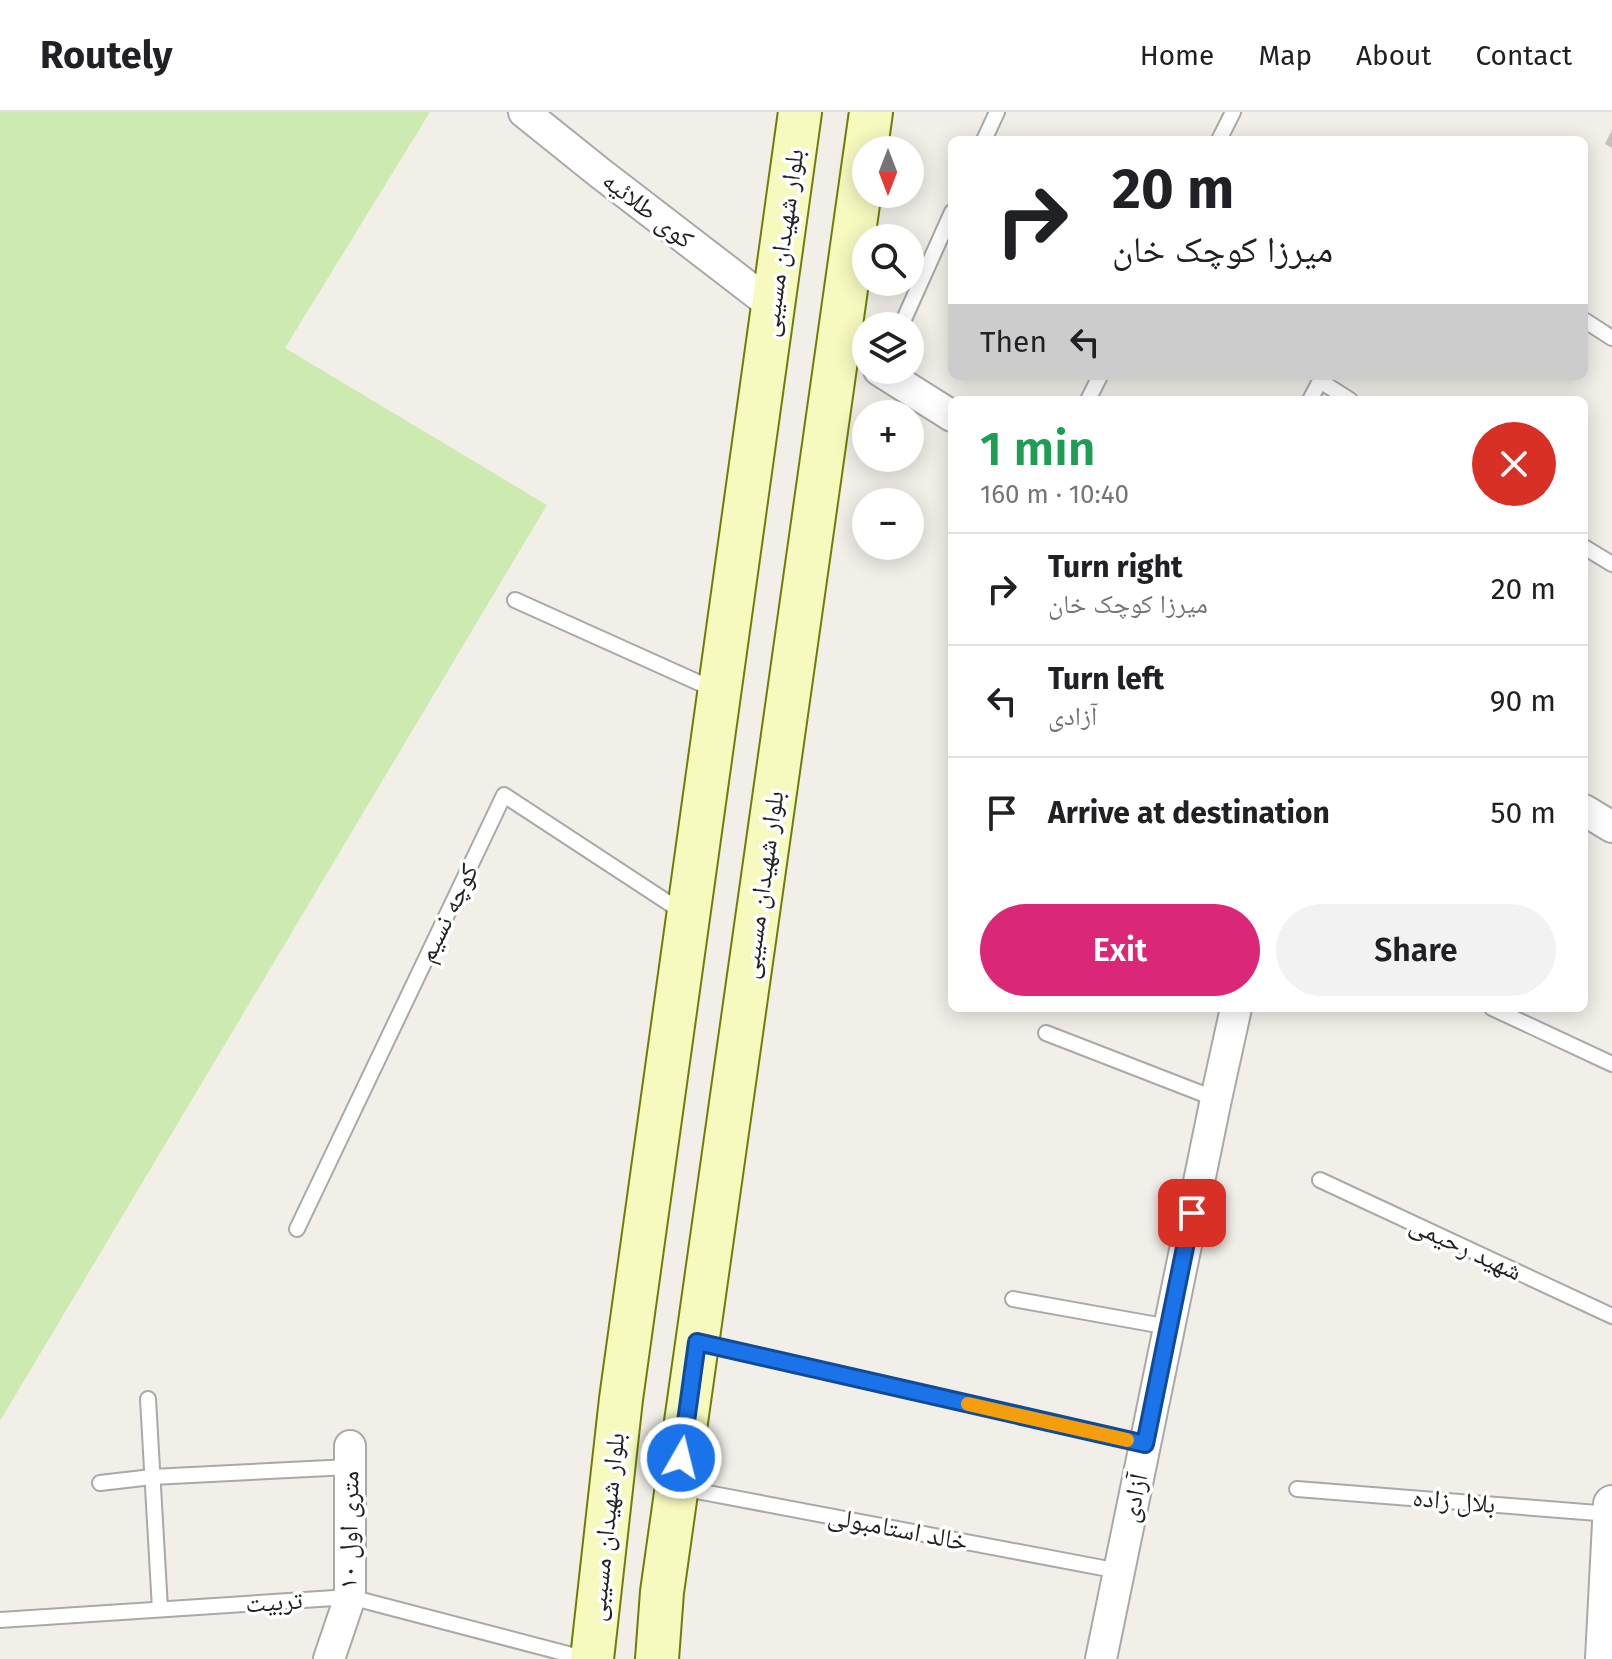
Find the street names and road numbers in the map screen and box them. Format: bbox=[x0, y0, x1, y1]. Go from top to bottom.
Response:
street label: بلوار شهیدان مسیبی bbox=[753, 147, 811, 339]
street label: کوی طلائیه bbox=[596, 165, 700, 255]
street label: بلوار شهیدان مسیبی bbox=[733, 789, 791, 981]
street label: کوچه نسیم bbox=[411, 859, 486, 968]
street label: شهید رحیمی bbox=[1405, 1209, 1527, 1287]
street label: بلوار شهیدان مسیبی bbox=[581, 1431, 631, 1623]
street label: آزادی bbox=[1114, 1469, 1155, 1525]
street label: ۱۰ متری اول bbox=[332, 1470, 366, 1590]
street label: بلال زاده bbox=[1411, 1482, 1497, 1520]
street label: خالد استامبولی bbox=[825, 1500, 971, 1558]
street label: تربیت bbox=[244, 1585, 304, 1619]

